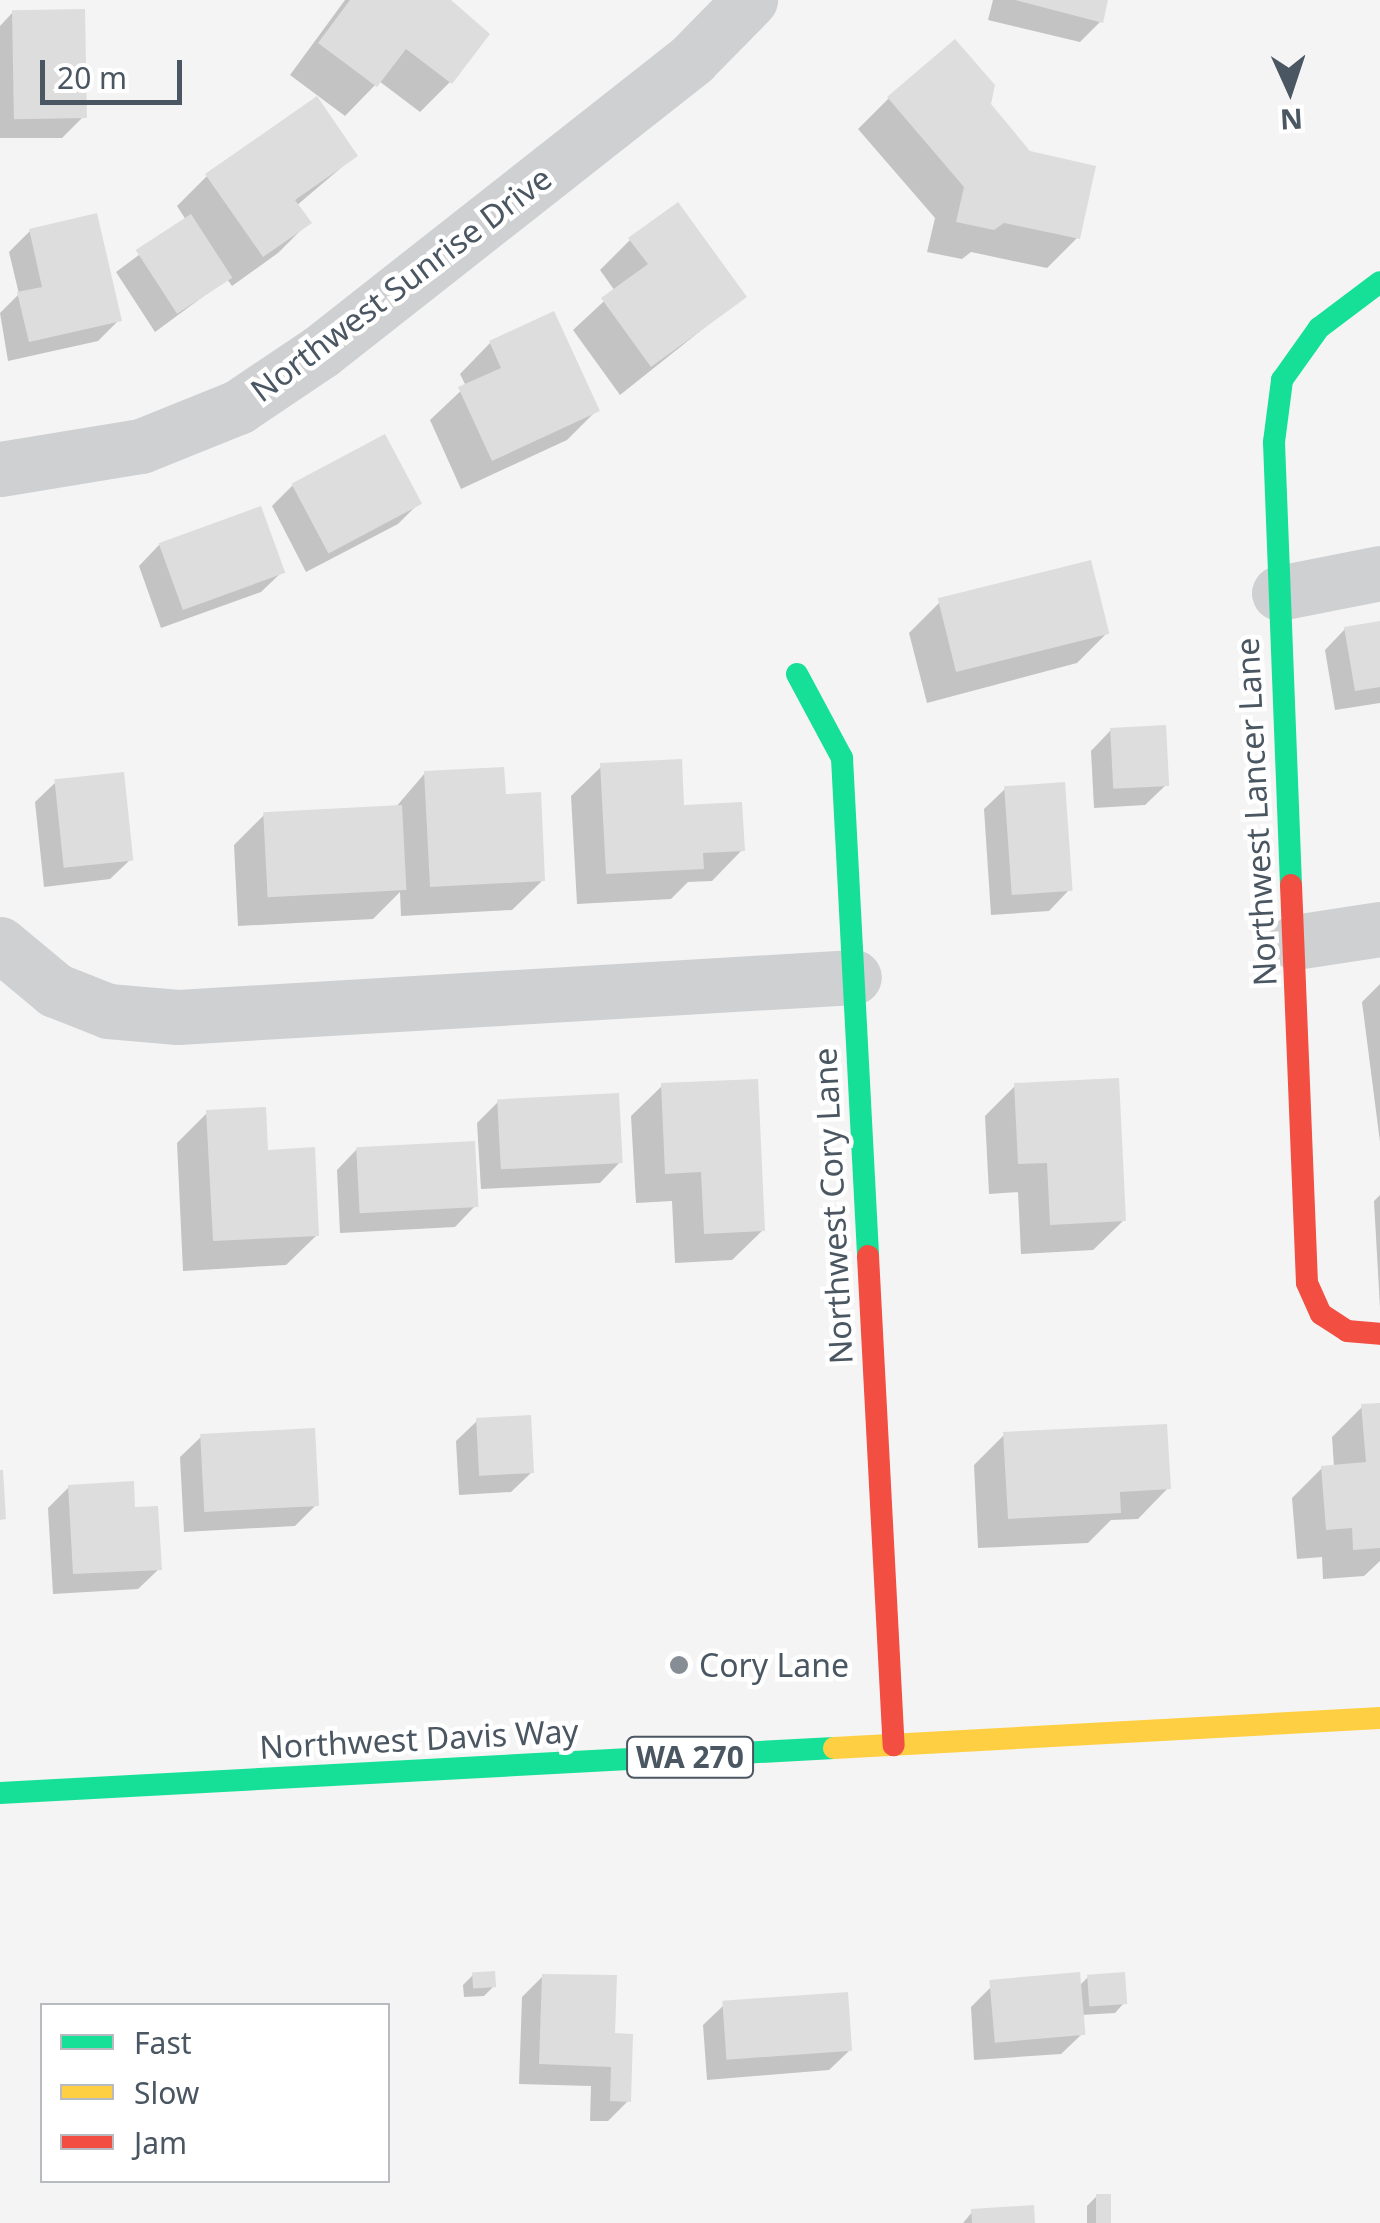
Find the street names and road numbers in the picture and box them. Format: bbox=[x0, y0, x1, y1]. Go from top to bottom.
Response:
street label: Northwest Sunrise Drive bbox=[243, 159, 559, 409]
street label: Northwest Lancer Lane bbox=[1228, 637, 1284, 987]
street label: Northwest Cory Lane bbox=[806, 1047, 860, 1365]
street label: Northwest Davis Way bbox=[258, 1711, 580, 1767]
road number: WA 270 bbox=[625, 1732, 755, 1782]

